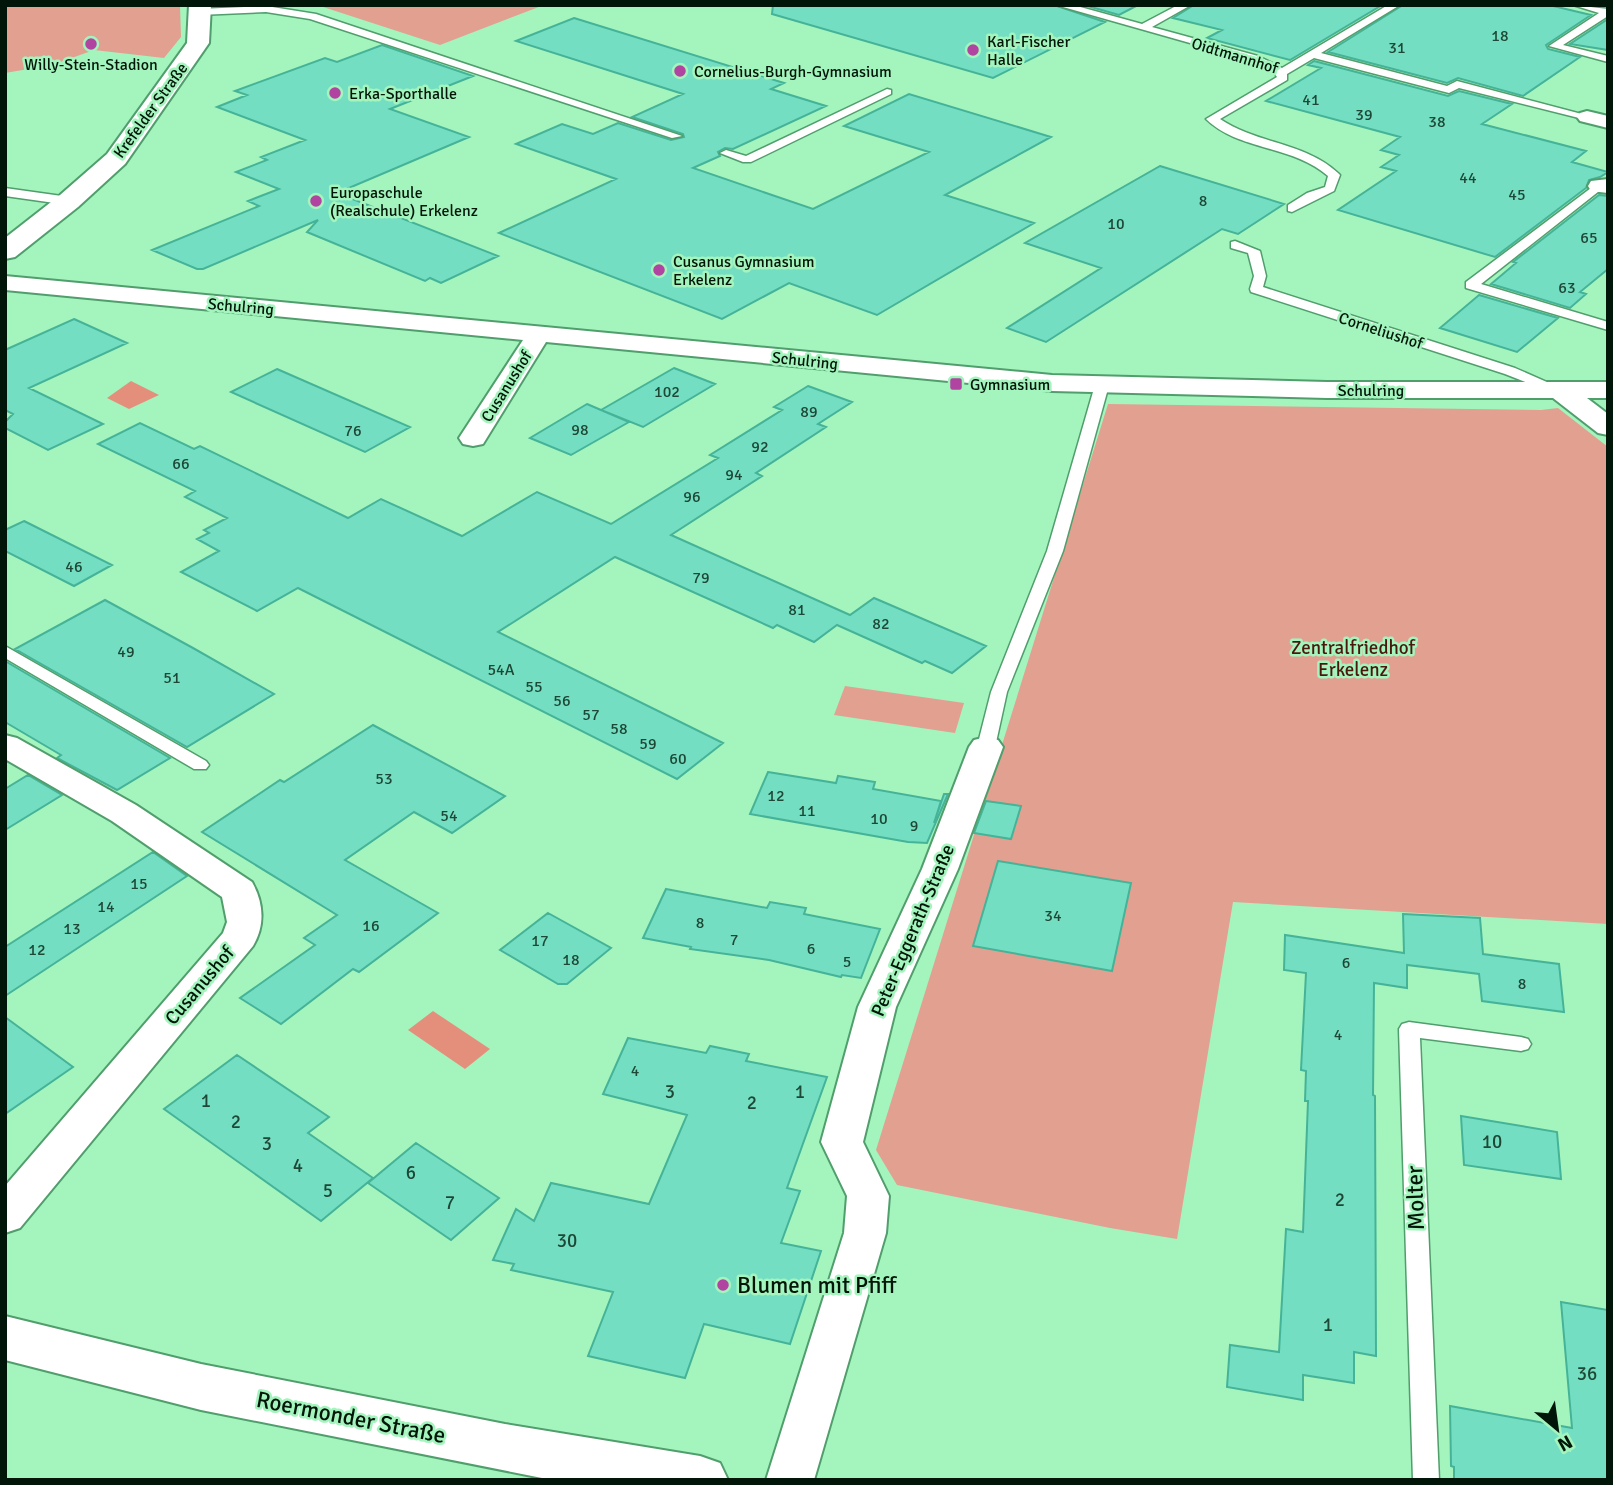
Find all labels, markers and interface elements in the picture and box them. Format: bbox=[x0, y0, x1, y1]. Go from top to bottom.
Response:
house number: 18 bbox=[1491, 26, 1509, 46]
place label: Karl-Fischer Halle bbox=[987, 32, 1071, 70]
street label: Oidtmannhof bbox=[1189, 33, 1281, 79]
marker: Willy-Stein-Stadion bbox=[83, 36, 99, 52]
house number: 31 bbox=[1388, 38, 1406, 58]
marker: Karl-Fischer Halle bbox=[965, 42, 981, 58]
place label: Willy-Stein-Stadion bbox=[24, 55, 158, 75]
street label: Krefelder Straße bbox=[109, 59, 192, 162]
place label: Cornelius-Burgh-Gymnasium bbox=[694, 62, 892, 82]
marker: Cornelius-Burgh-Gymnasium bbox=[672, 63, 688, 79]
place label: Erka-Sporthalle bbox=[349, 84, 457, 104]
marker: Erka-Sporthalle bbox=[327, 85, 343, 101]
house number: 41 bbox=[1302, 90, 1320, 110]
house number: 39 bbox=[1355, 105, 1373, 125]
house number: 38 bbox=[1428, 112, 1446, 132]
house number: 44 bbox=[1459, 168, 1477, 188]
place label: Europaschule (Realschule) Erkelenz bbox=[330, 183, 478, 221]
house number: 45 bbox=[1508, 185, 1526, 205]
house number: 8 bbox=[1199, 191, 1207, 211]
marker: Europaschule (Realschule) Erkelenz bbox=[308, 193, 324, 209]
house number: 10 bbox=[1107, 214, 1125, 234]
house number: 65 bbox=[1580, 228, 1598, 248]
place label: Cusanus Gymnasium Erkelenz bbox=[673, 252, 815, 290]
marker: Cusanus Gymnasium Erkelenz bbox=[651, 262, 667, 278]
house number: 63 bbox=[1558, 278, 1576, 298]
street label: Schulring bbox=[207, 294, 275, 320]
street label: Corneliushof bbox=[1336, 308, 1426, 354]
street label: Cusanushof bbox=[477, 347, 537, 426]
street label: Schulring bbox=[771, 348, 839, 374]
place label: Gymnasium bbox=[970, 375, 1050, 395]
marker: Gymnasium bbox=[948, 376, 964, 392]
street label: Schulring bbox=[1338, 381, 1404, 401]
house number: 102 bbox=[654, 382, 680, 402]
house number: 89 bbox=[800, 402, 818, 422]
house number: 98 bbox=[571, 420, 589, 440]
house number: 76 bbox=[344, 421, 362, 441]
house number: 92 bbox=[751, 437, 769, 457]
house number: 66 bbox=[172, 454, 190, 474]
house number: 94 bbox=[725, 465, 743, 485]
house number: 96 bbox=[683, 487, 701, 507]
house number: 46 bbox=[65, 557, 83, 577]
house number: 79 bbox=[692, 568, 710, 588]
house number: 81 bbox=[788, 600, 806, 620]
house number: 82 bbox=[872, 614, 890, 634]
park label: Zentralfriedhof Erkelenz bbox=[1291, 636, 1417, 682]
house number: 49 bbox=[117, 642, 135, 662]
house number: 54A bbox=[487, 660, 515, 680]
house number: 51 bbox=[163, 668, 181, 688]
house number: 55 bbox=[525, 677, 543, 697]
house number: 56 bbox=[553, 691, 571, 711]
house number: 57 bbox=[582, 705, 600, 725]
house number: 58 bbox=[610, 719, 628, 739]
house number: 59 bbox=[639, 734, 657, 754]
house number: 60 bbox=[669, 749, 687, 769]
house number: 53 bbox=[375, 769, 393, 789]
house number: 12 bbox=[767, 786, 785, 806]
house number: 11 bbox=[798, 801, 816, 821]
house number: 54 bbox=[440, 806, 458, 826]
house number: 10 bbox=[870, 809, 888, 829]
house number: 9 bbox=[910, 816, 918, 836]
street label: Peter-Eggerath-Straße bbox=[866, 841, 960, 1020]
house number: 15 bbox=[130, 874, 148, 894]
house number: 14 bbox=[97, 897, 115, 917]
house number: 34 bbox=[1044, 906, 1062, 926]
house number: 8 bbox=[696, 913, 704, 933]
house number: 16 bbox=[362, 916, 380, 936]
house number: 13 bbox=[63, 919, 81, 939]
house number: 7 bbox=[730, 930, 738, 950]
house number: 17 bbox=[531, 931, 549, 951]
house number: 6 bbox=[807, 939, 815, 959]
house number: 12 bbox=[28, 940, 46, 960]
street label: Cusanushof bbox=[160, 940, 241, 1030]
house number: 18 bbox=[562, 950, 580, 970]
house number: 5 bbox=[843, 952, 851, 972]
house number: 6 bbox=[1342, 953, 1350, 973]
house number: 8 bbox=[1518, 974, 1526, 994]
house number: 4 bbox=[1334, 1025, 1343, 1045]
house number: 4 bbox=[631, 1061, 640, 1081]
house number: 3 bbox=[665, 1080, 675, 1104]
house number: 1 bbox=[795, 1080, 805, 1104]
house number: 1 bbox=[201, 1089, 211, 1113]
house number: 2 bbox=[747, 1091, 757, 1115]
house number: 2 bbox=[231, 1110, 241, 1134]
house number: 10 bbox=[1482, 1130, 1502, 1154]
house number: 3 bbox=[262, 1132, 272, 1156]
house number: 4 bbox=[293, 1154, 303, 1178]
house number: 6 bbox=[406, 1161, 416, 1185]
street label: Molter bbox=[1400, 1165, 1431, 1231]
house number: 5 bbox=[323, 1179, 333, 1203]
house number: 2 bbox=[1335, 1188, 1345, 1212]
house number: 7 bbox=[445, 1191, 455, 1215]
house number: 30 bbox=[557, 1229, 577, 1253]
place label: Blumen mit Pfiff bbox=[737, 1271, 897, 1300]
marker: Blumen mit Pfiff bbox=[715, 1277, 731, 1293]
house number: 1 bbox=[1323, 1313, 1333, 1337]
house number: 36 bbox=[1577, 1362, 1597, 1386]
street label: Roermonder Straße bbox=[254, 1385, 448, 1450]
north arrow bbox=[1522, 1394, 1592, 1464]
text: N bbox=[1553, 1429, 1576, 1457]

